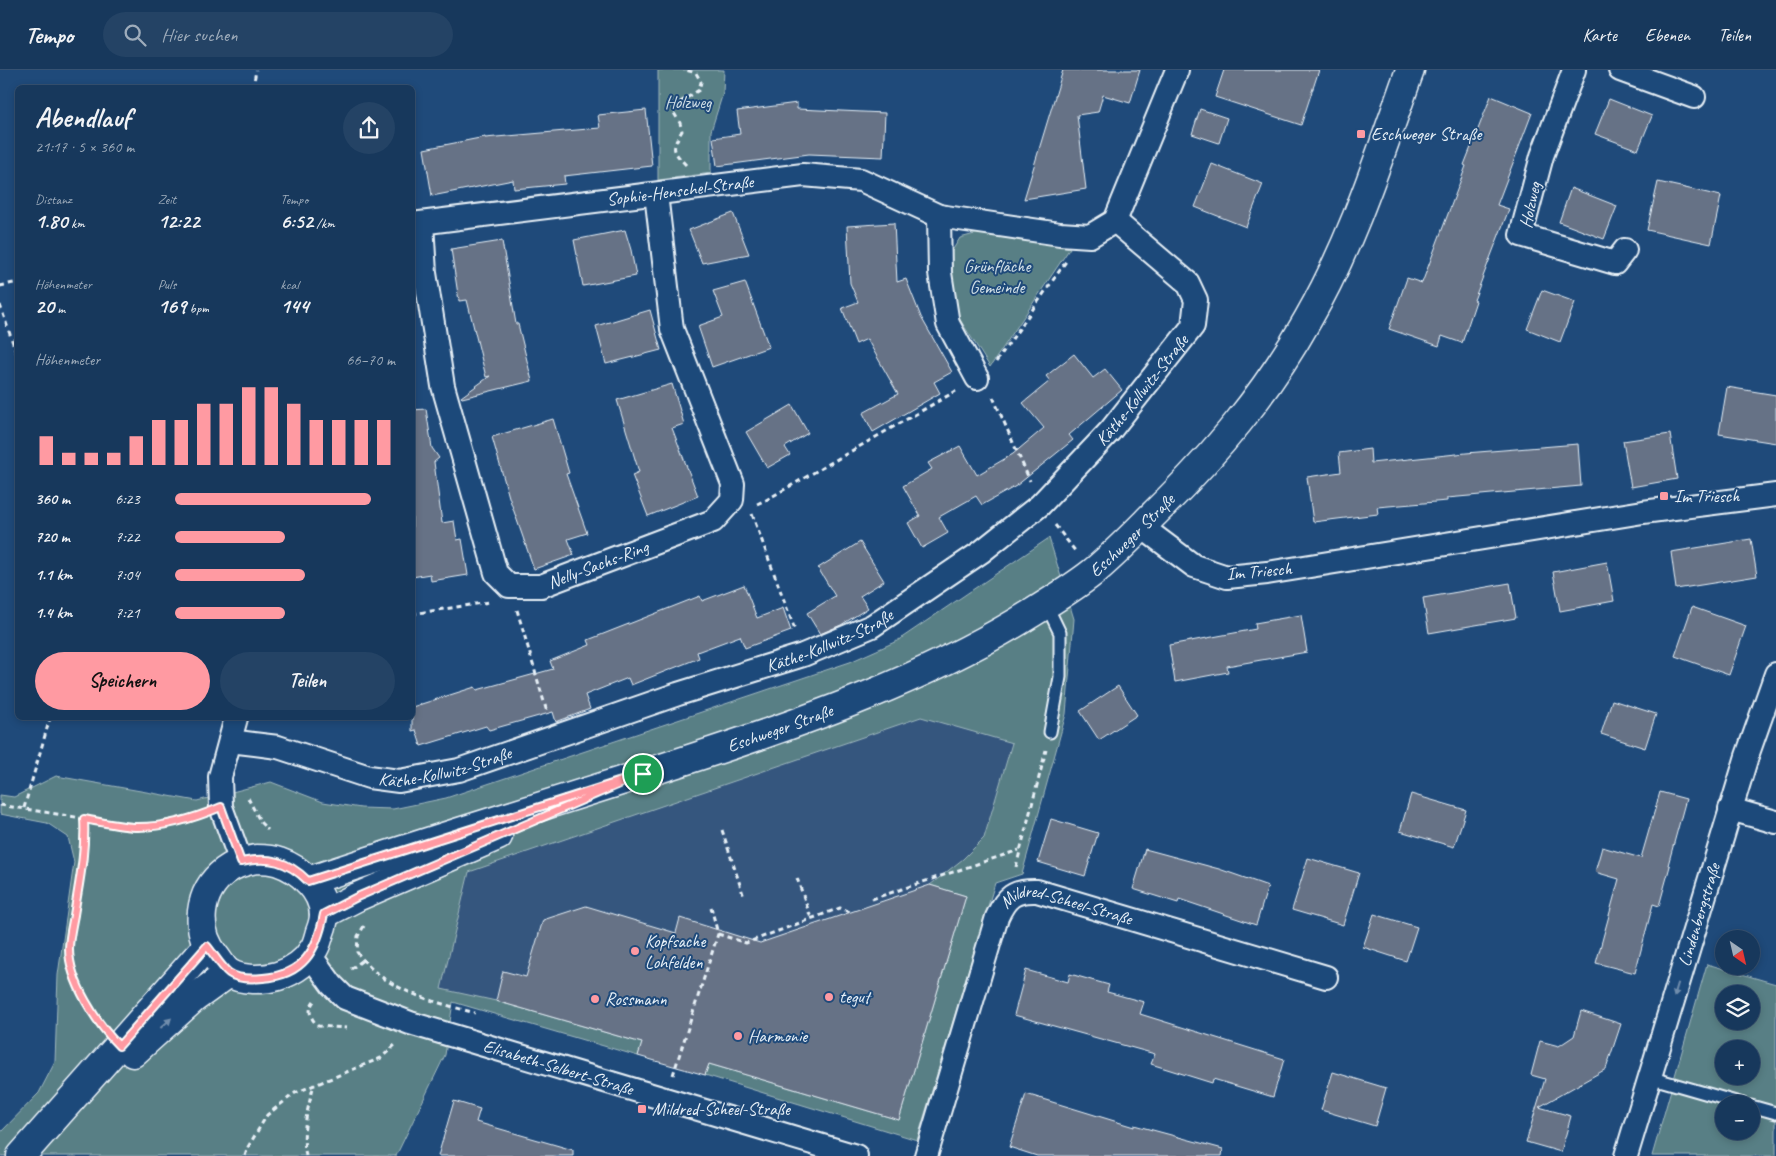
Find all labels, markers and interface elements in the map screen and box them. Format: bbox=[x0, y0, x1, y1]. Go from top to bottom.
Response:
search box bbox=[103, 12, 453, 57]
text: Tempo bbox=[25, 20, 73, 50]
icon: search bbox=[121, 21, 149, 49]
text: Hier suchen bbox=[161, 23, 237, 47]
text: Karte bbox=[1582, 24, 1617, 46]
text: Ebenen bbox=[1645, 24, 1690, 46]
text: Teilen bbox=[1718, 24, 1751, 46]
park label: Holzweg bbox=[665, 91, 713, 113]
text: Abendlauf bbox=[35, 100, 130, 135]
button: share bbox=[343, 102, 395, 154]
place label: Eschweger Straße bbox=[1371, 123, 1482, 145]
marker: Eschweger Straße bbox=[1355, 128, 1367, 140]
text: 21:17 · 5 × 360 m bbox=[35, 137, 134, 157]
street label: Sophie-Henschel-Straße bbox=[605, 170, 756, 211]
street label: Holzweg bbox=[1514, 178, 1546, 230]
text: Distanz bbox=[35, 191, 72, 208]
text: Zeit bbox=[158, 191, 176, 208]
text: Tempo bbox=[280, 191, 308, 208]
text: 1.80 bbox=[35, 208, 68, 234]
text: 12:22 bbox=[158, 208, 200, 234]
text: 6:52 bbox=[280, 208, 313, 234]
text: km bbox=[68, 215, 85, 232]
text: /km bbox=[313, 215, 335, 232]
park label: Grünfläche Gemeinde bbox=[964, 255, 1031, 298]
text: Höhenmeter bbox=[35, 276, 92, 293]
text: Puls bbox=[158, 276, 176, 293]
text: kcal bbox=[280, 276, 299, 293]
text: 20 bbox=[35, 293, 54, 319]
text: 169 bbox=[158, 293, 186, 319]
text: 144 bbox=[280, 293, 309, 319]
text: m bbox=[54, 300, 65, 317]
text: bpm bbox=[186, 300, 209, 317]
street label: Käthe-Kollwitz-Straße bbox=[1091, 329, 1194, 450]
text: Höhenmeter bbox=[35, 350, 100, 370]
text: 66–70 m bbox=[346, 350, 395, 370]
place label: Im Triesch bbox=[1674, 485, 1740, 507]
street label: Eschweger Straße bbox=[1085, 488, 1180, 582]
text: 360 m bbox=[35, 489, 70, 509]
text: 6:23 bbox=[115, 489, 140, 509]
marker: Im Triesch bbox=[1658, 490, 1670, 502]
text: 720 m bbox=[35, 527, 70, 547]
text: 7:22 bbox=[115, 527, 140, 547]
street label: Nelly-Sachs-Ring bbox=[544, 535, 653, 594]
street label: Im Triesch bbox=[1225, 557, 1293, 585]
text: 1.1 km bbox=[35, 565, 72, 585]
text: 7:04 bbox=[115, 565, 140, 585]
text: 1.4 km bbox=[35, 603, 72, 623]
text: 7:21 bbox=[115, 603, 140, 623]
street label: Käthe-Kollwitz-Straße bbox=[763, 603, 898, 677]
button: Speichern bbox=[35, 652, 210, 710]
button: Teilen bbox=[220, 652, 395, 710]
street label: Eschweger Straße bbox=[724, 699, 837, 757]
street label: Käthe-Kollwitz-Straße bbox=[377, 741, 515, 792]
pin bbox=[622, 753, 664, 795]
icon: arrive bbox=[629, 760, 657, 788]
street label: Lindenbergstraße bbox=[1673, 860, 1725, 969]
street label: Mildred-Scheel-Straße bbox=[994, 880, 1136, 930]
place label: Kopfsache Lohfelden bbox=[645, 930, 706, 973]
north arrow bbox=[1715, 930, 1760, 975]
map controls bbox=[1715, 930, 1760, 1140]
marker: Kopfsache Lohfelden bbox=[629, 945, 641, 957]
one-way arrow bbox=[1671, 982, 1679, 997]
button: layers bbox=[1715, 985, 1760, 1030]
place label: tegut bbox=[839, 986, 873, 1008]
place label: Rossmann bbox=[605, 988, 668, 1010]
marker: tegut bbox=[823, 991, 835, 1003]
marker: Rossmann bbox=[589, 993, 601, 1005]
one-way arrow bbox=[160, 1017, 172, 1029]
place label: Harmonie bbox=[748, 1025, 808, 1047]
marker: Harmonie bbox=[732, 1030, 744, 1042]
street label: Elisabeth-Selbert-Straße bbox=[481, 1035, 637, 1100]
button: + bbox=[1715, 1040, 1760, 1085]
button: − bbox=[1715, 1095, 1760, 1140]
place label: Mildred-Scheel-Straße bbox=[652, 1098, 791, 1120]
marker: Mildred-Scheel-Straße bbox=[636, 1103, 648, 1115]

